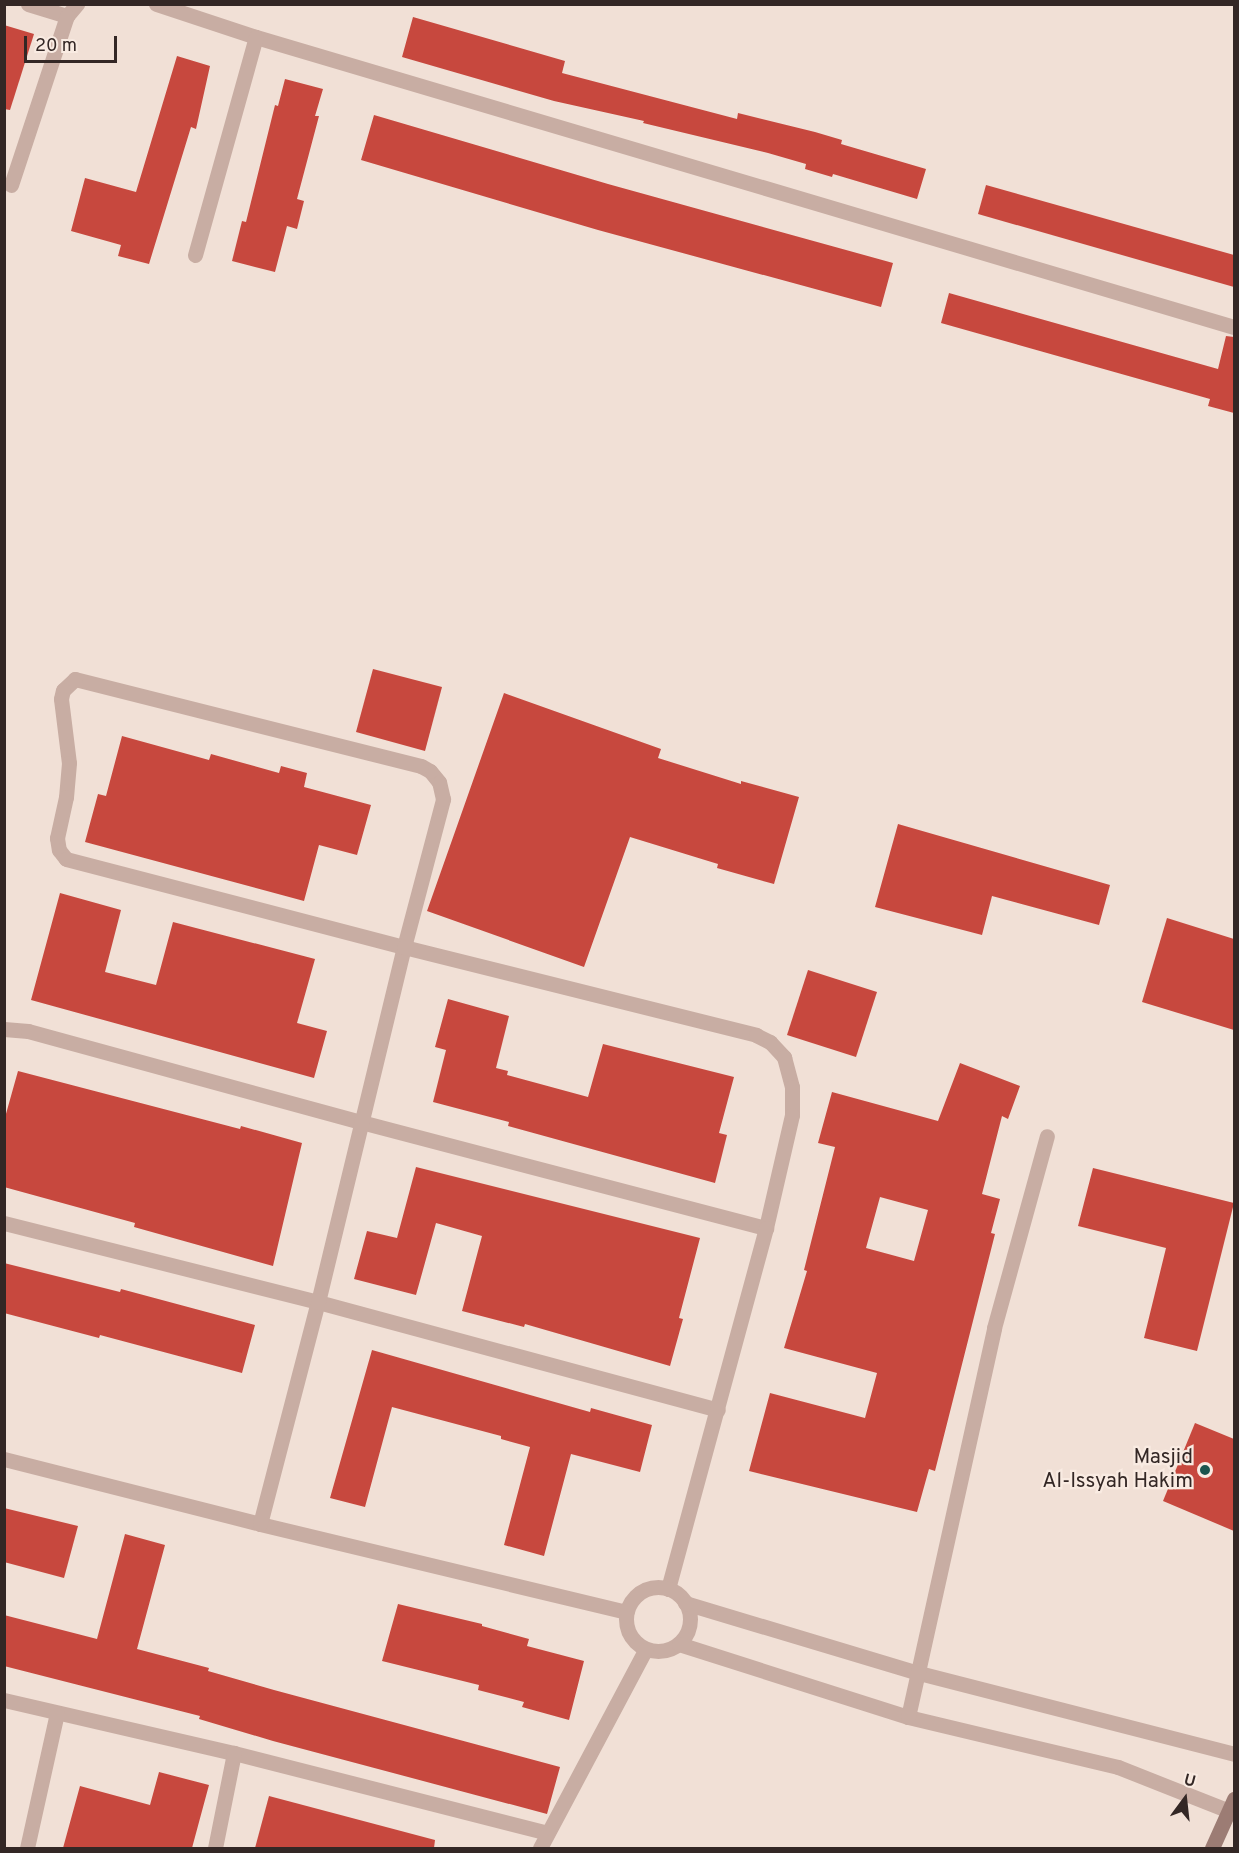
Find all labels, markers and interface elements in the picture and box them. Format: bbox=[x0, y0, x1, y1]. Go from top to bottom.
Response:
scale bar bbox=[27, 24, 120, 62]
text: 20 m bbox=[35, 35, 77, 58]
place label: Masjid Al-Issyah Hakim bbox=[1042, 1445, 1193, 1495]
marker: Masjid Al-Issyah Hakim bbox=[1198, 1463, 1212, 1477]
north arrow bbox=[1155, 1769, 1215, 1829]
text: U bbox=[1182, 1770, 1198, 1793]

